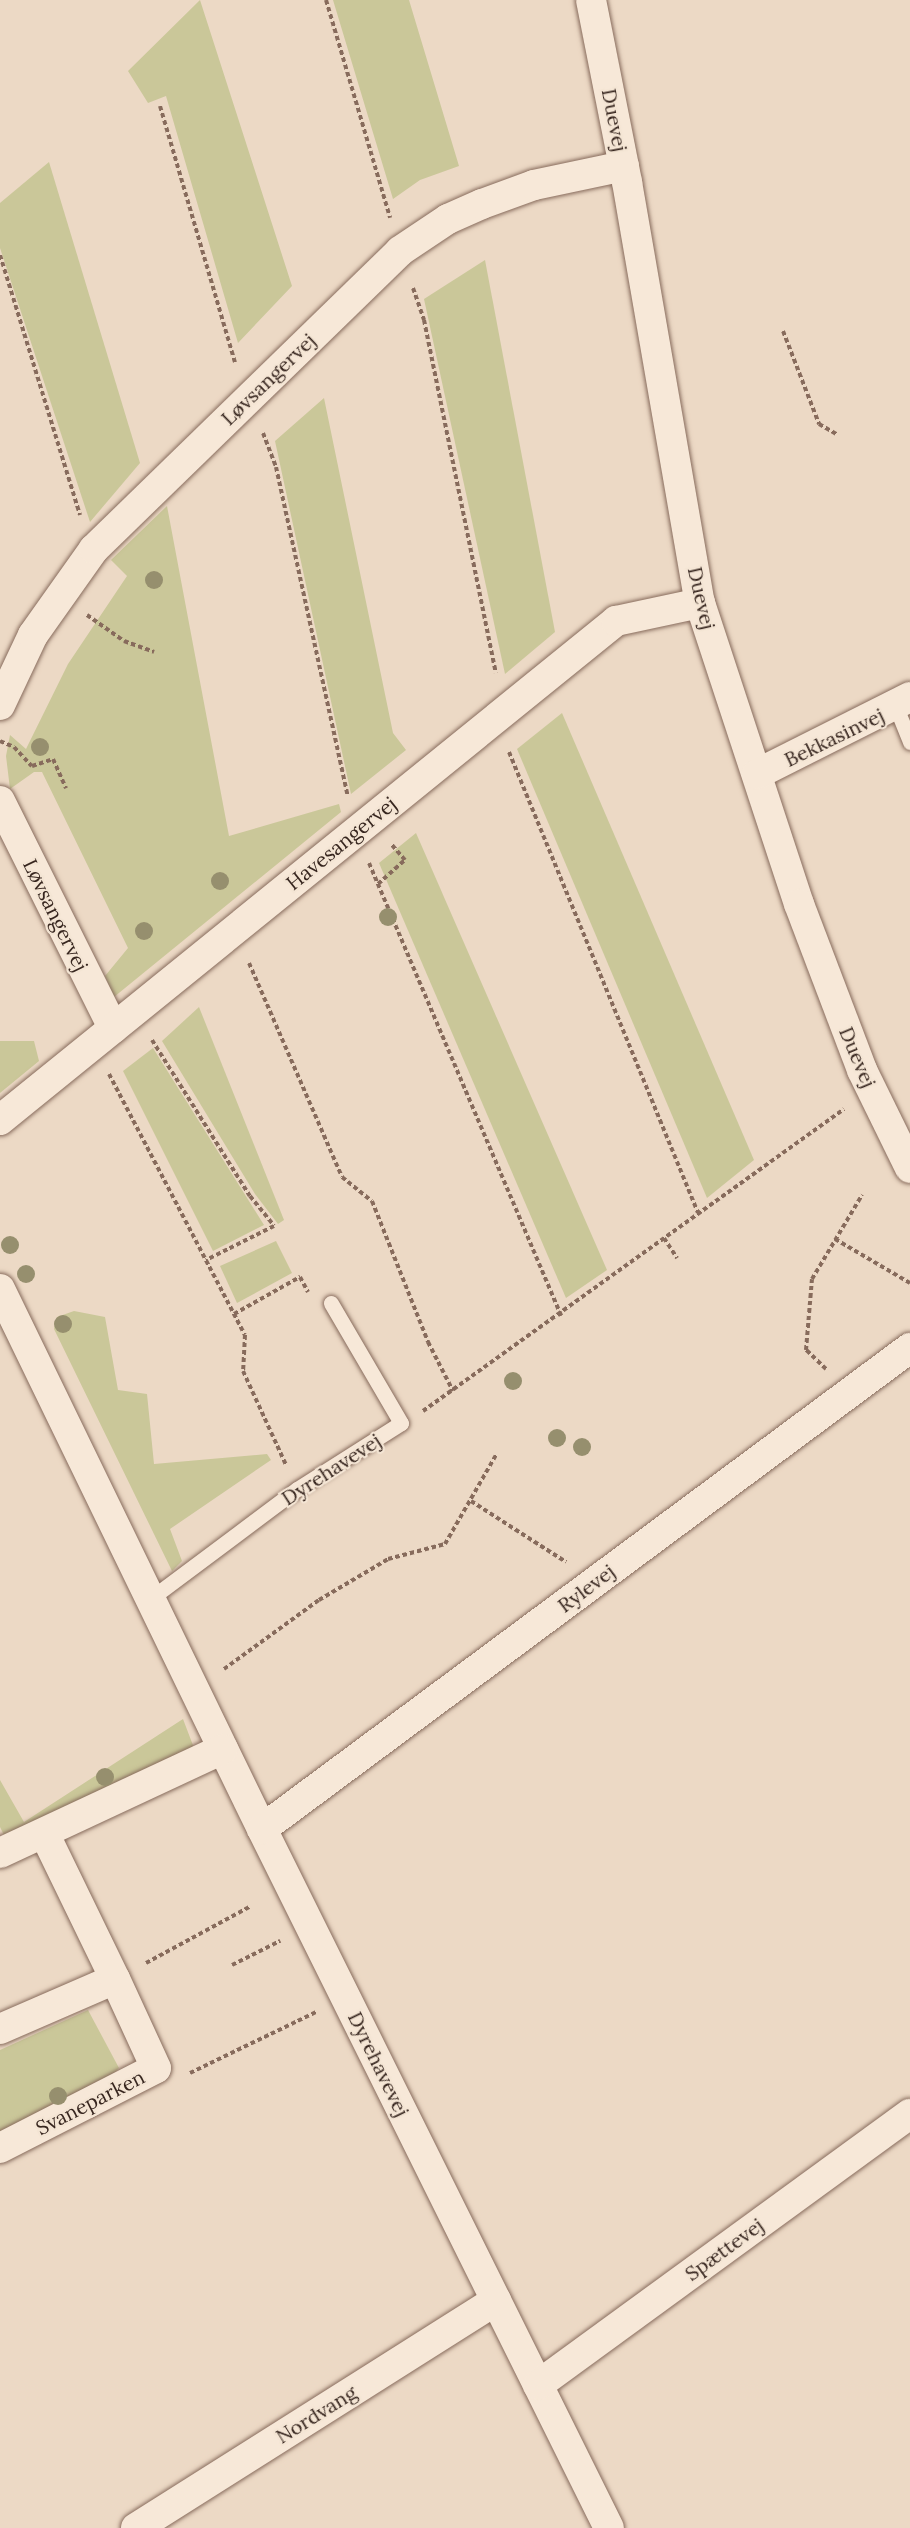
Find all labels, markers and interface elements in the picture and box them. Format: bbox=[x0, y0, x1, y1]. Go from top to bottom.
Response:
street label: Duevej bbox=[597, 86, 633, 154]
street label: Løvsangervej bbox=[216, 328, 320, 430]
street label: Duevej bbox=[683, 564, 721, 632]
street label: Bekkasinvej bbox=[780, 703, 888, 771]
street label: Havesangervej bbox=[281, 791, 401, 895]
street label: Løvsangervej bbox=[19, 855, 93, 975]
street label: Duevej bbox=[835, 1023, 881, 1091]
street label: Dyrehavevej bbox=[277, 1428, 385, 1510]
street label: Rylevej bbox=[553, 1559, 619, 1617]
street label: Dyrehavevej bbox=[343, 2008, 415, 2120]
street label: Svaneparken bbox=[32, 2064, 148, 2140]
street label: Spættevej bbox=[680, 2213, 768, 2285]
street label: Nordvang bbox=[271, 2380, 361, 2448]

